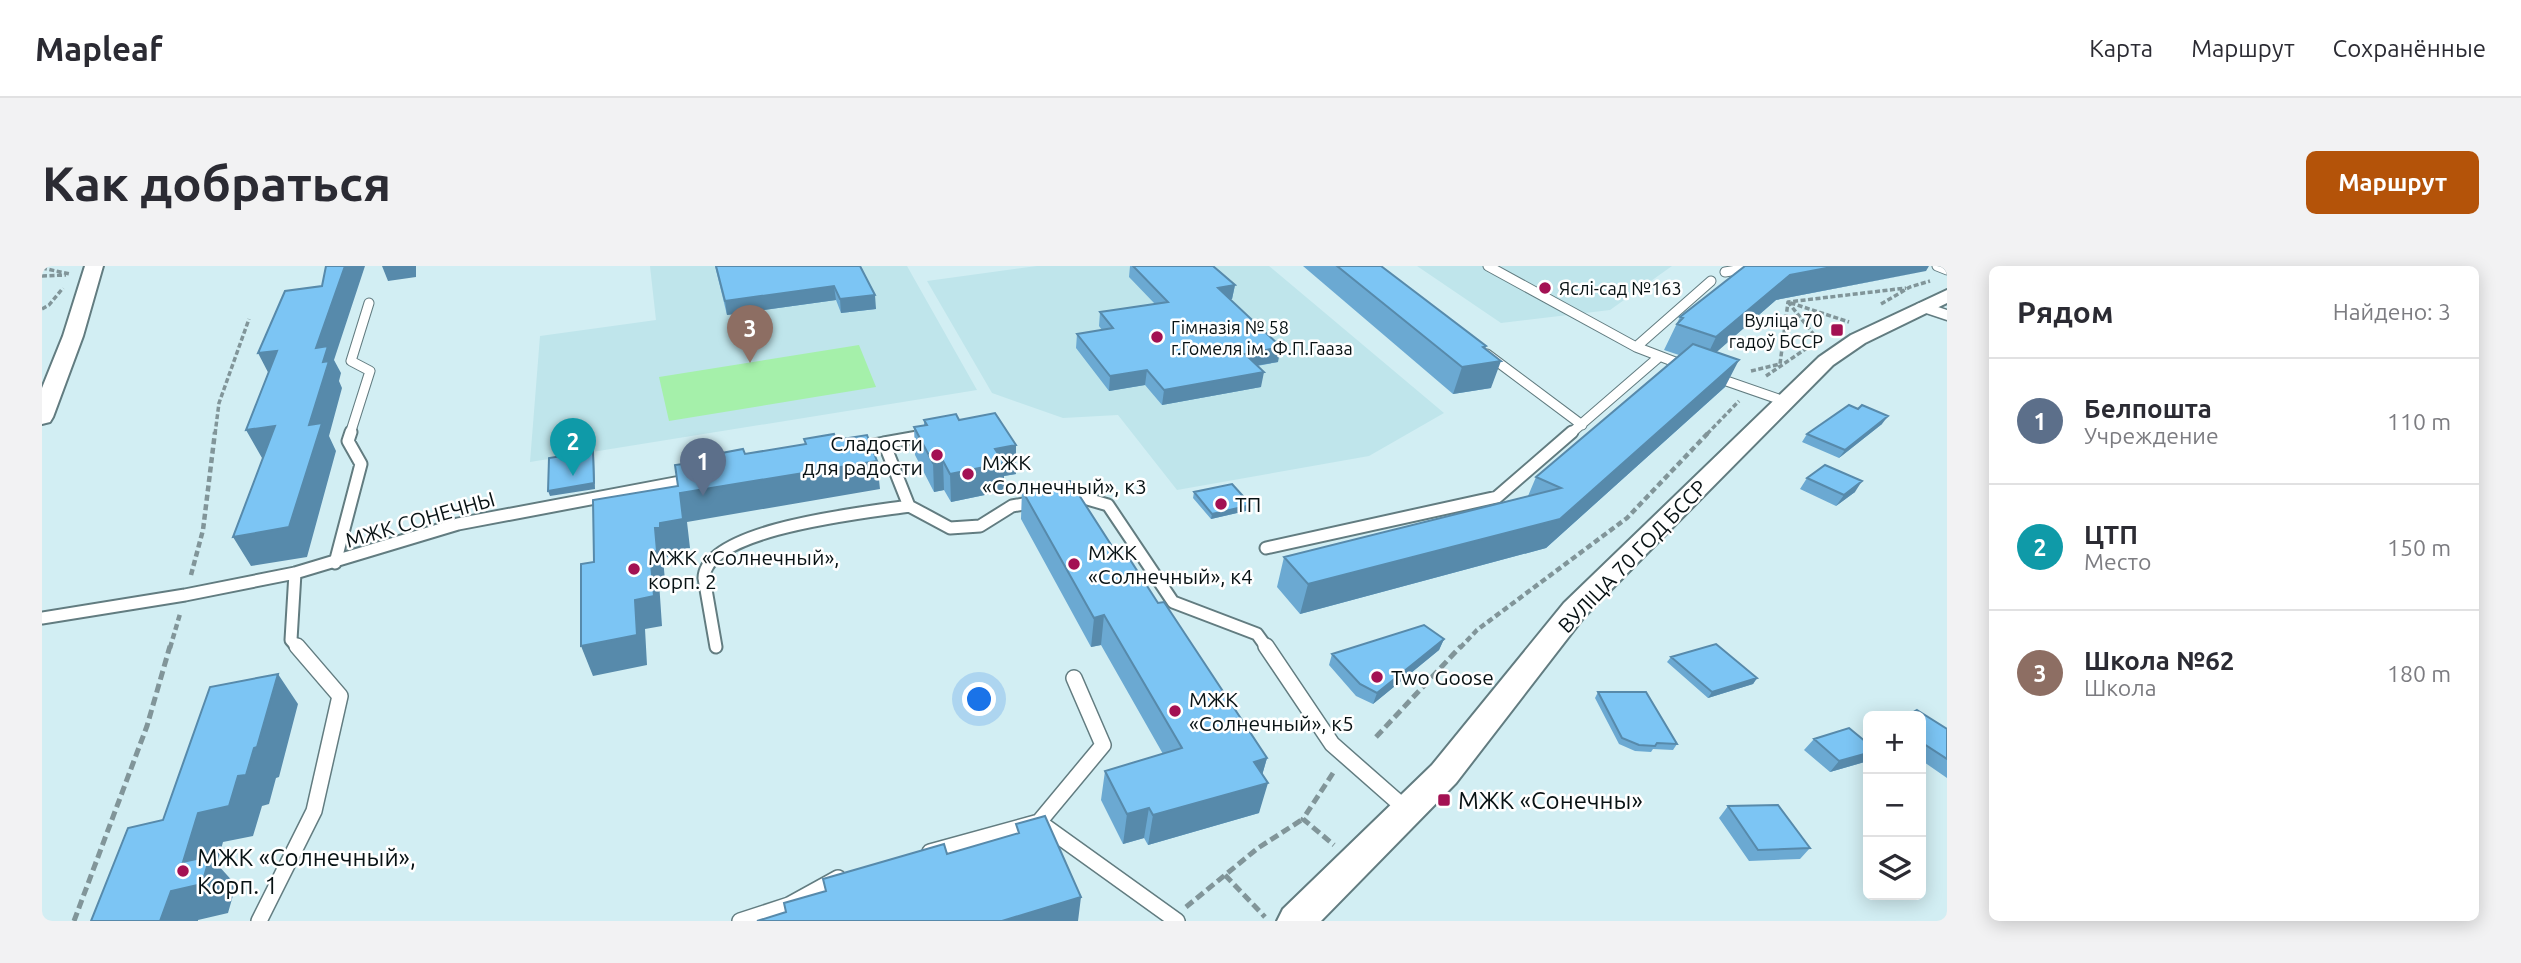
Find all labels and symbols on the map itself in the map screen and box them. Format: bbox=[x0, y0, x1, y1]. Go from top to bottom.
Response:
place label: Яслі-сад №163 bbox=[1559, 278, 1682, 298]
marker: Яслі-сад №163 bbox=[1537, 280, 1553, 296]
pin: 3 bbox=[727, 305, 773, 363]
place label: Вуліца 70 гадоў БССР bbox=[1729, 310, 1823, 351]
place label: Гімназія № 58 г.Гомеля ім. Ф.П.Гааза bbox=[1171, 317, 1353, 358]
marker: Вуліца 70 гадоў БССР bbox=[1829, 322, 1845, 338]
marker: Гімназія № 58 г.Гомеля ім. Ф.П.Гааза bbox=[1149, 329, 1165, 345]
pin: 2 bbox=[550, 418, 596, 476]
place label: Сладости для радости bbox=[802, 431, 923, 479]
pin: 1 bbox=[680, 438, 726, 496]
marker: Сладости для радости bbox=[929, 447, 945, 463]
place label: МЖК «Солнечный», к3 bbox=[982, 450, 1147, 498]
marker: МЖК «Солнечный», к3 bbox=[960, 466, 976, 482]
street label: ВУЛІЦА 70 ГОД БССР bbox=[1553, 475, 1711, 637]
street label: МЖК СОНЕЧНЫ bbox=[342, 486, 498, 552]
place label: ТП bbox=[1235, 492, 1261, 516]
marker: ТП bbox=[1213, 496, 1229, 512]
place label: МЖК «Солнечный», к4 bbox=[1088, 540, 1253, 588]
place label: МЖК «Солнечный», корп. 2 bbox=[648, 545, 839, 593]
marker: МЖК «Солнечный», к4 bbox=[1066, 556, 1082, 572]
marker: МЖК «Солнечный», корп. 2 bbox=[626, 561, 642, 577]
place label: Two Goose bbox=[1391, 665, 1494, 689]
marker: Two Goose bbox=[1369, 669, 1385, 685]
your location bbox=[962, 682, 996, 716]
place label: МЖК «Солнечный», к5 bbox=[1189, 687, 1354, 735]
marker: МЖК «Солнечный», к5 bbox=[1167, 703, 1183, 719]
place label: МЖК «Сонечны» bbox=[1458, 787, 1643, 814]
marker: МЖК «Сонечны» bbox=[1436, 792, 1452, 808]
place label: МЖК «Солнечный», Корп. 1 bbox=[197, 844, 416, 899]
marker: МЖК «Солнечный», Корп. 1 bbox=[175, 863, 191, 879]

